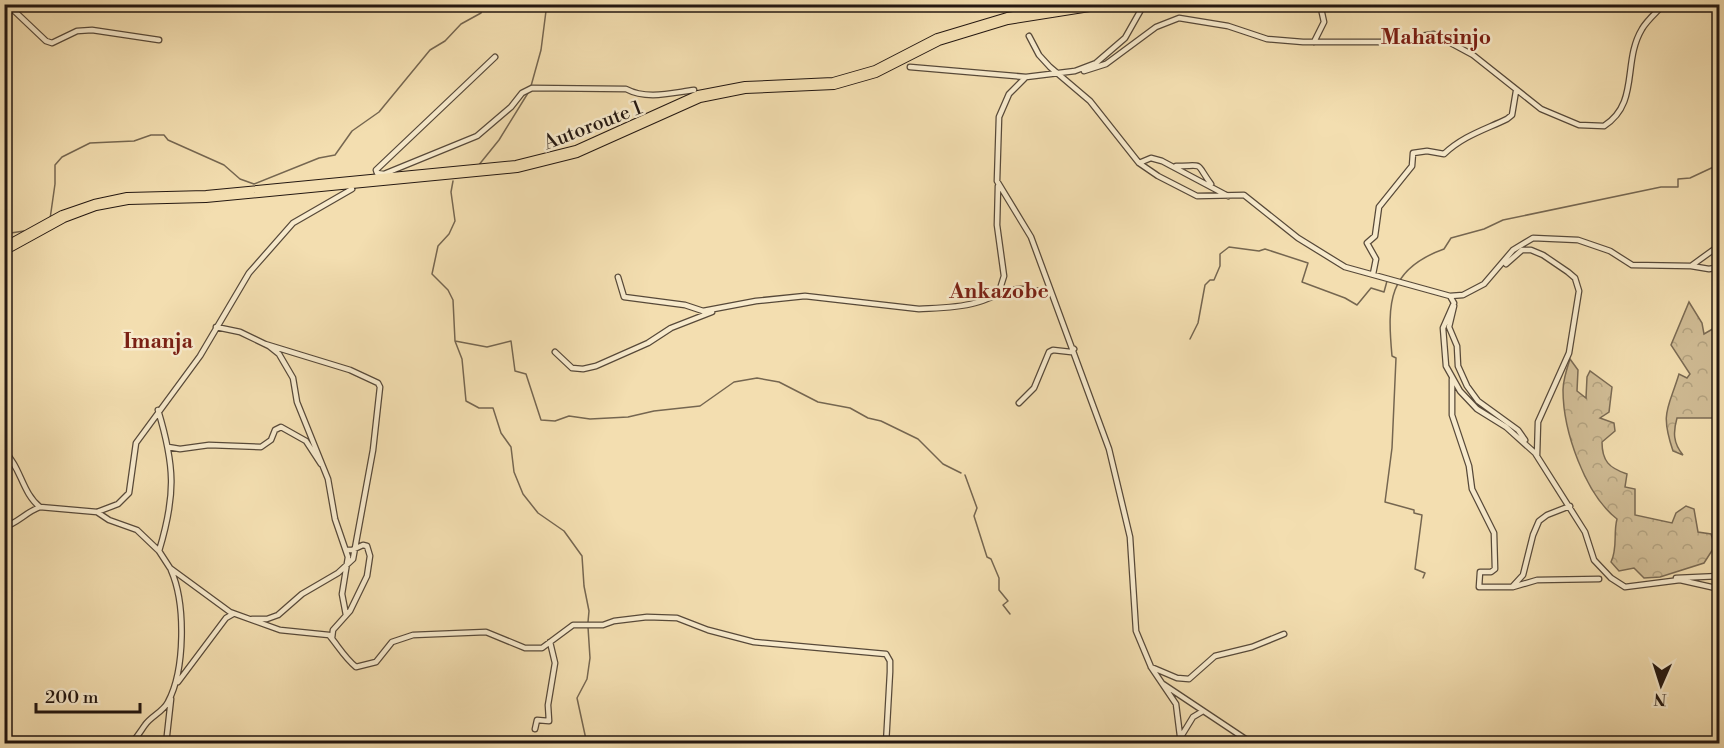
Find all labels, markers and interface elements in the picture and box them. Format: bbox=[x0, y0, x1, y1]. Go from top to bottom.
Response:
district label: Mahatsinjo bbox=[1381, 25, 1491, 51]
street label: Autoroute 1 bbox=[539, 96, 646, 157]
district label: Ankazobe bbox=[948, 279, 1049, 305]
district label: Imanja bbox=[123, 329, 193, 355]
north arrow bbox=[1631, 655, 1691, 715]
scale bar bbox=[36, 676, 140, 714]
text: 200 m bbox=[45, 686, 99, 709]
text: N bbox=[1653, 689, 1667, 709]

